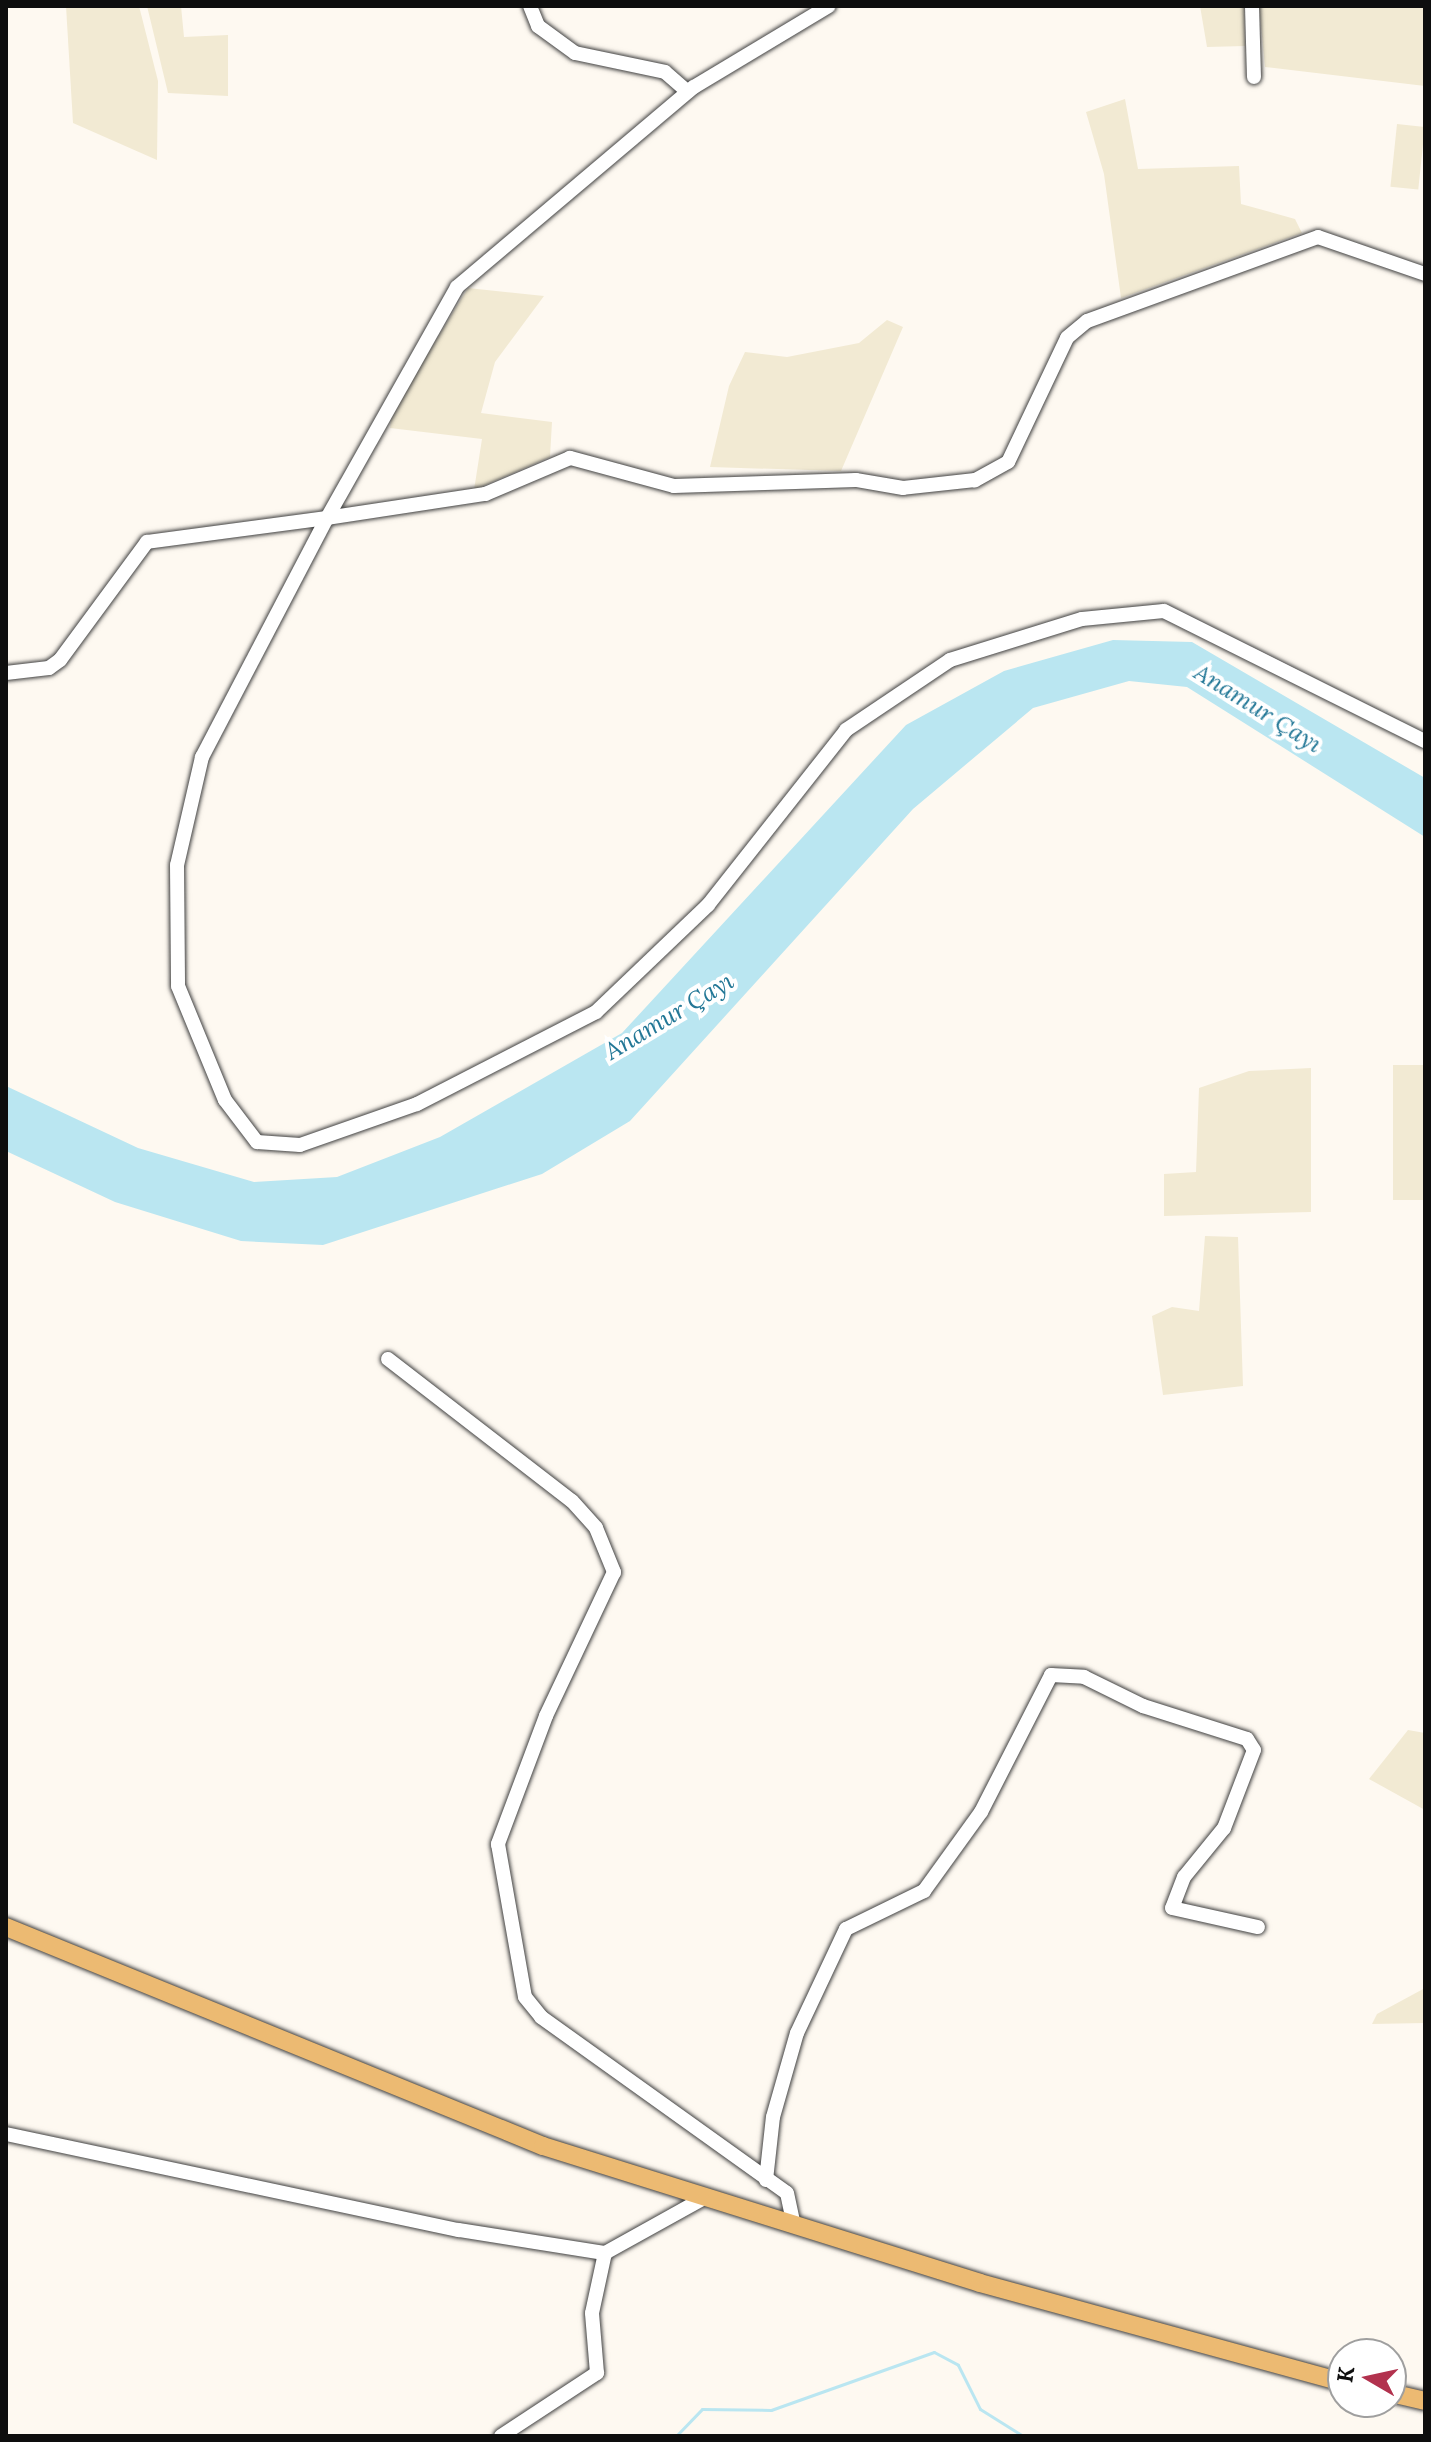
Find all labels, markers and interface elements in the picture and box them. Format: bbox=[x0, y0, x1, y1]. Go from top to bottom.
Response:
water label: Anamur Çayı bbox=[1189, 657, 1327, 759]
water label: Anamur Çayı bbox=[599, 966, 739, 1066]
north arrow bbox=[1327, 2338, 1407, 2418]
text: K bbox=[1330, 2365, 1360, 2384]

